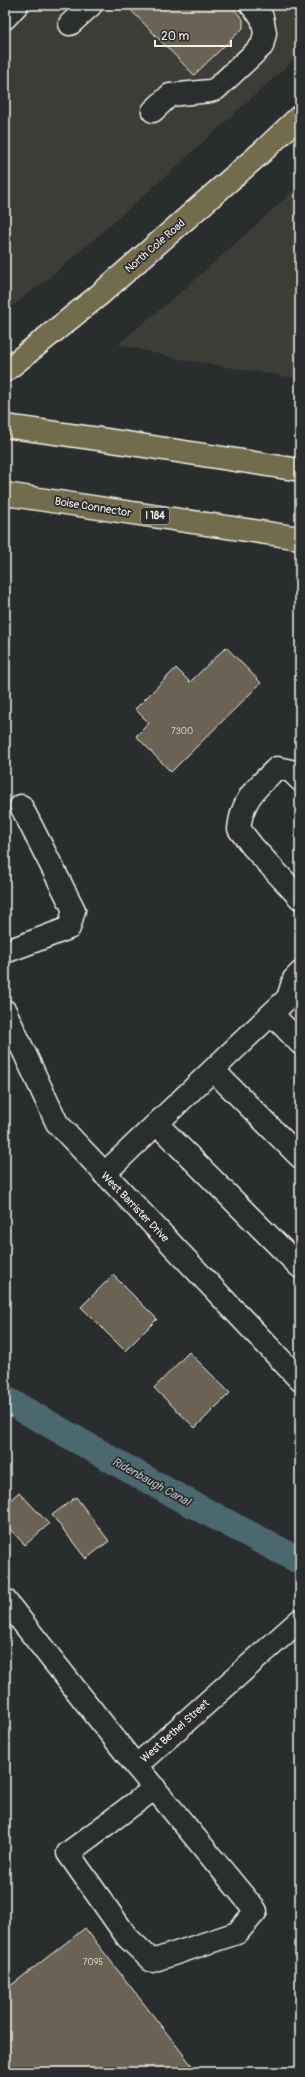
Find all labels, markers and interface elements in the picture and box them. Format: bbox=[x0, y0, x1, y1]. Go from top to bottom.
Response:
scale bar bbox=[155, 22, 231, 48]
text: 20 m bbox=[161, 29, 190, 44]
street label: North Cole Road bbox=[122, 216, 188, 276]
street label: Boise Connector bbox=[54, 495, 132, 519]
road number: I 184 bbox=[141, 508, 169, 524]
house number: 7300 bbox=[171, 726, 193, 737]
street label: West Barrister Drive bbox=[98, 1169, 172, 1245]
water label: Ridenbaugh Canal bbox=[109, 1454, 194, 1510]
street label: West Bethel Street bbox=[138, 1696, 212, 1765]
house number: 7095 bbox=[83, 1957, 103, 1968]

